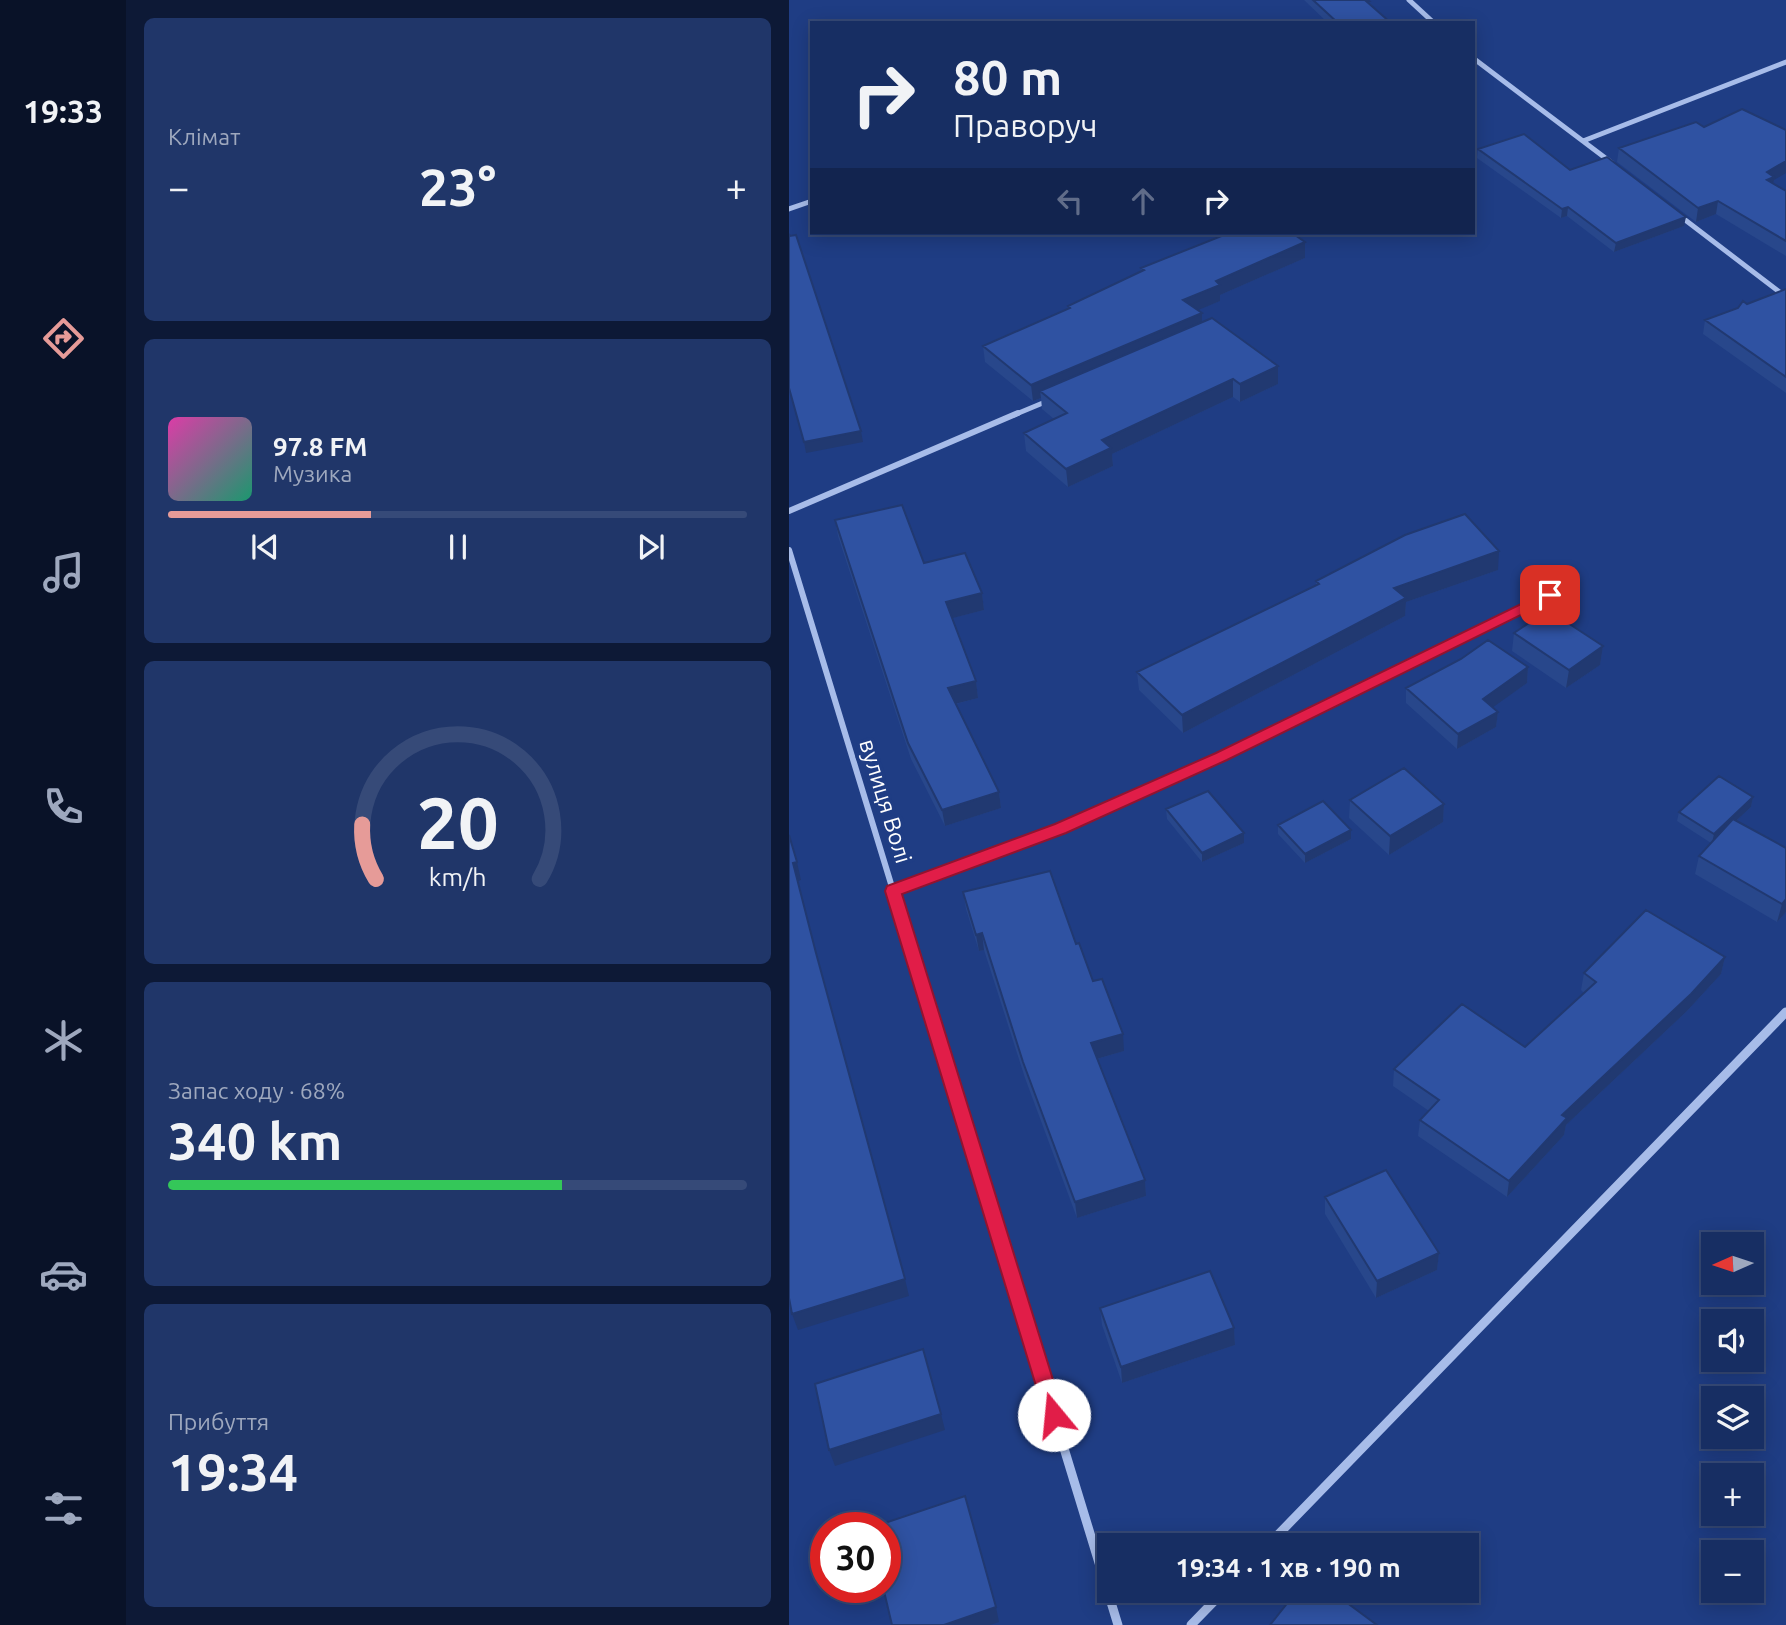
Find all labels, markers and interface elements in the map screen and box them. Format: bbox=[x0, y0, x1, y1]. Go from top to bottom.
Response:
icon: right bbox=[838, 49, 929, 140]
text: 80 m bbox=[953, 49, 1062, 104]
text: 19:33 bbox=[23, 93, 103, 129]
text: Праворуч bbox=[953, 107, 1098, 143]
text: Клімат bbox=[168, 124, 240, 149]
text: 23° bbox=[419, 158, 496, 216]
text: − bbox=[168, 166, 189, 208]
text: + bbox=[726, 166, 747, 208]
icon: left bbox=[1051, 182, 1089, 220]
icon: ahead bbox=[1124, 182, 1162, 220]
icon: right bbox=[1197, 182, 1235, 220]
icon: directions bbox=[39, 314, 88, 363]
text: 97.8 FM bbox=[273, 432, 367, 461]
text: Музика bbox=[273, 461, 352, 486]
icon: previous bbox=[246, 528, 284, 566]
icon: pause bbox=[439, 528, 477, 566]
icon: next bbox=[632, 528, 670, 566]
icon: music bbox=[39, 548, 88, 597]
pin bbox=[1520, 565, 1580, 625]
icon: arrive bbox=[1531, 576, 1569, 614]
street label: вулиця Волі bbox=[855, 736, 917, 866]
text: 20 bbox=[416, 781, 499, 863]
icon: phone bbox=[39, 782, 88, 831]
text: km/h bbox=[429, 862, 486, 890]
icon: climate bbox=[39, 1016, 88, 1065]
text: Запас ходу · 68% bbox=[168, 1078, 345, 1103]
text: 340 km bbox=[168, 1112, 342, 1170]
north arrow bbox=[1701, 1232, 1764, 1295]
map controls bbox=[1701, 1232, 1764, 1603]
icon: car bbox=[39, 1250, 88, 1299]
button: sound bbox=[1701, 1309, 1764, 1372]
position arrow bbox=[1017, 1378, 1091, 1452]
button: layers bbox=[1701, 1386, 1764, 1449]
text: Прибуття bbox=[168, 1409, 269, 1434]
text: 19:34 bbox=[168, 1443, 298, 1501]
button: + bbox=[1701, 1463, 1764, 1526]
icon: filters bbox=[39, 1484, 88, 1533]
speed limit sign: 30 bbox=[810, 1512, 901, 1603]
button: − bbox=[1701, 1540, 1764, 1603]
text: 19:34 · 1 хв · 190 m bbox=[1175, 1553, 1401, 1582]

